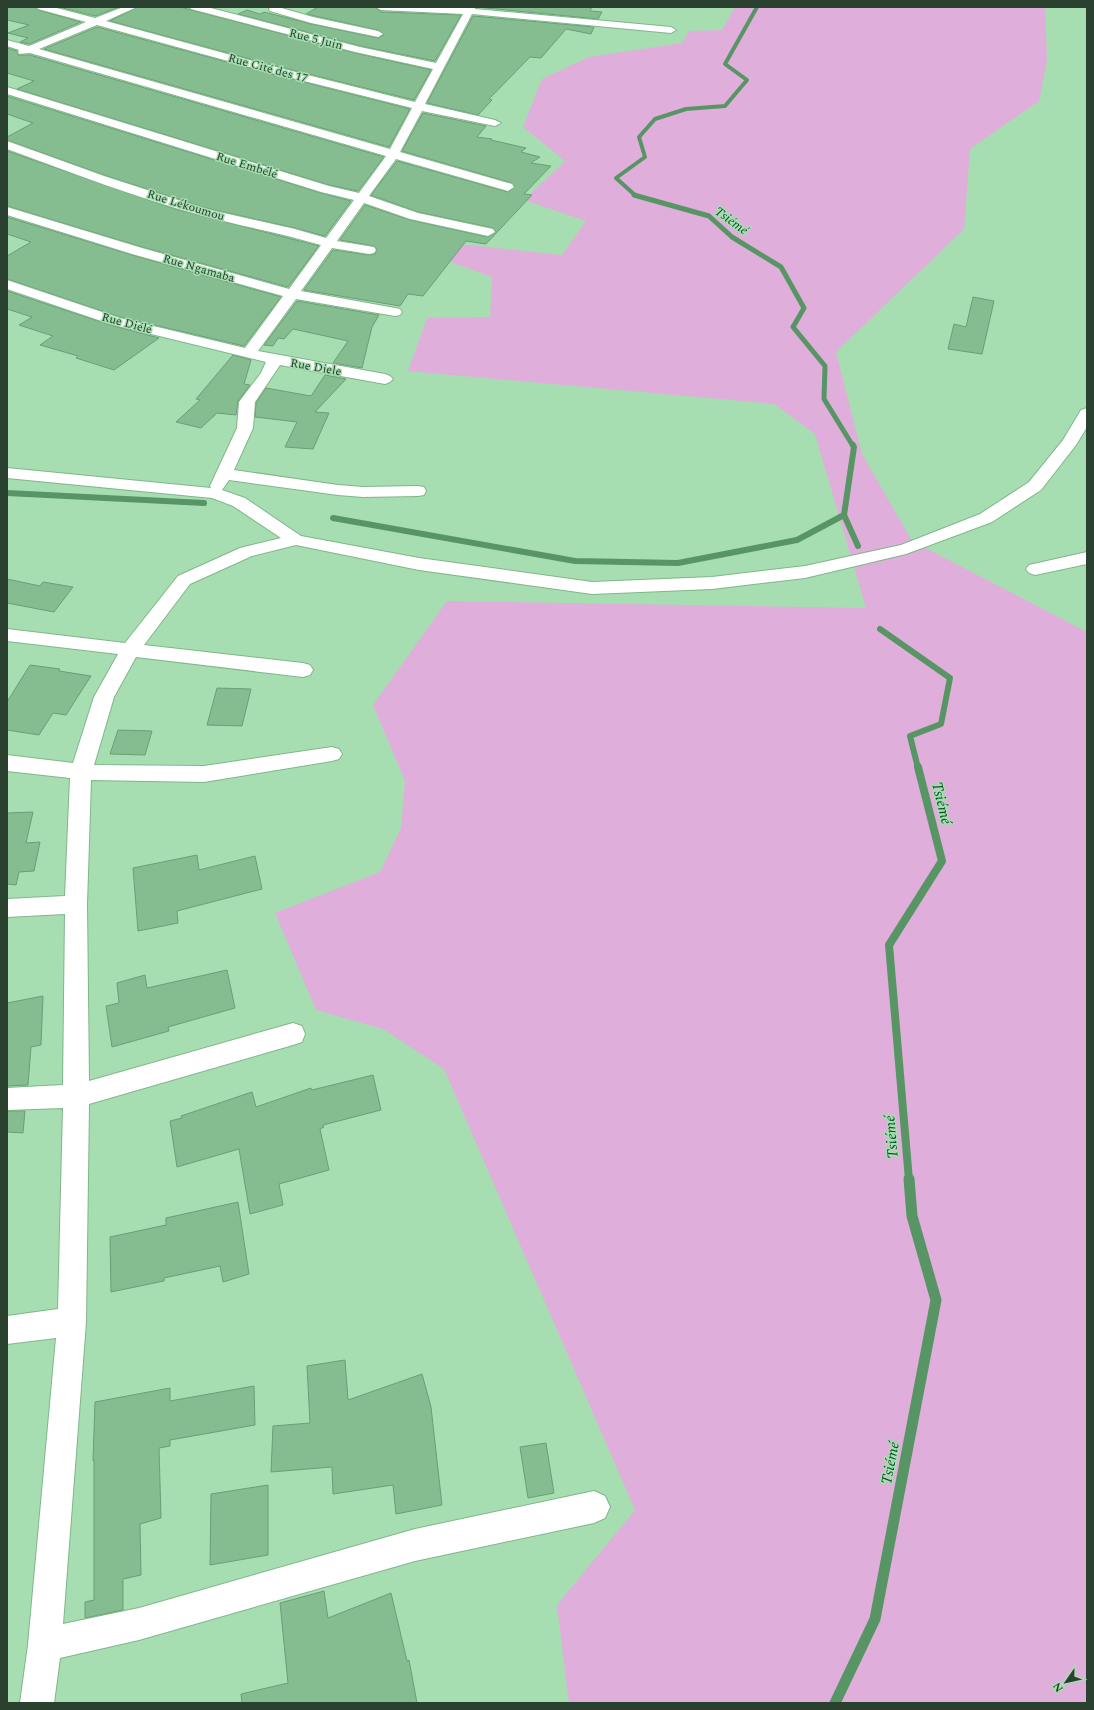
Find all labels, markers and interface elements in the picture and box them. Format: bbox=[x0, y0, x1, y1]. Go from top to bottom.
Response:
street label: Rue 5 Juin bbox=[287, 24, 345, 55]
street label: Rue Cité des 17 bbox=[226, 49, 310, 88]
street label: Rue Embélé bbox=[214, 147, 280, 184]
street label: Rue Lékoumou bbox=[145, 185, 227, 226]
water label: Tsiémé bbox=[710, 202, 754, 241]
street label: Rue Ngamaba bbox=[161, 249, 237, 288]
street label: Rue Diélé bbox=[99, 308, 154, 339]
street label: Rue Diele bbox=[289, 354, 343, 381]
water label: Tsiémé bbox=[925, 779, 958, 828]
water label: Tsiémé bbox=[878, 1113, 905, 1160]
water label: Tsiémé bbox=[875, 1438, 906, 1487]
north arrow bbox=[1046, 1662, 1086, 1702]
text: N bbox=[1049, 1679, 1068, 1696]

